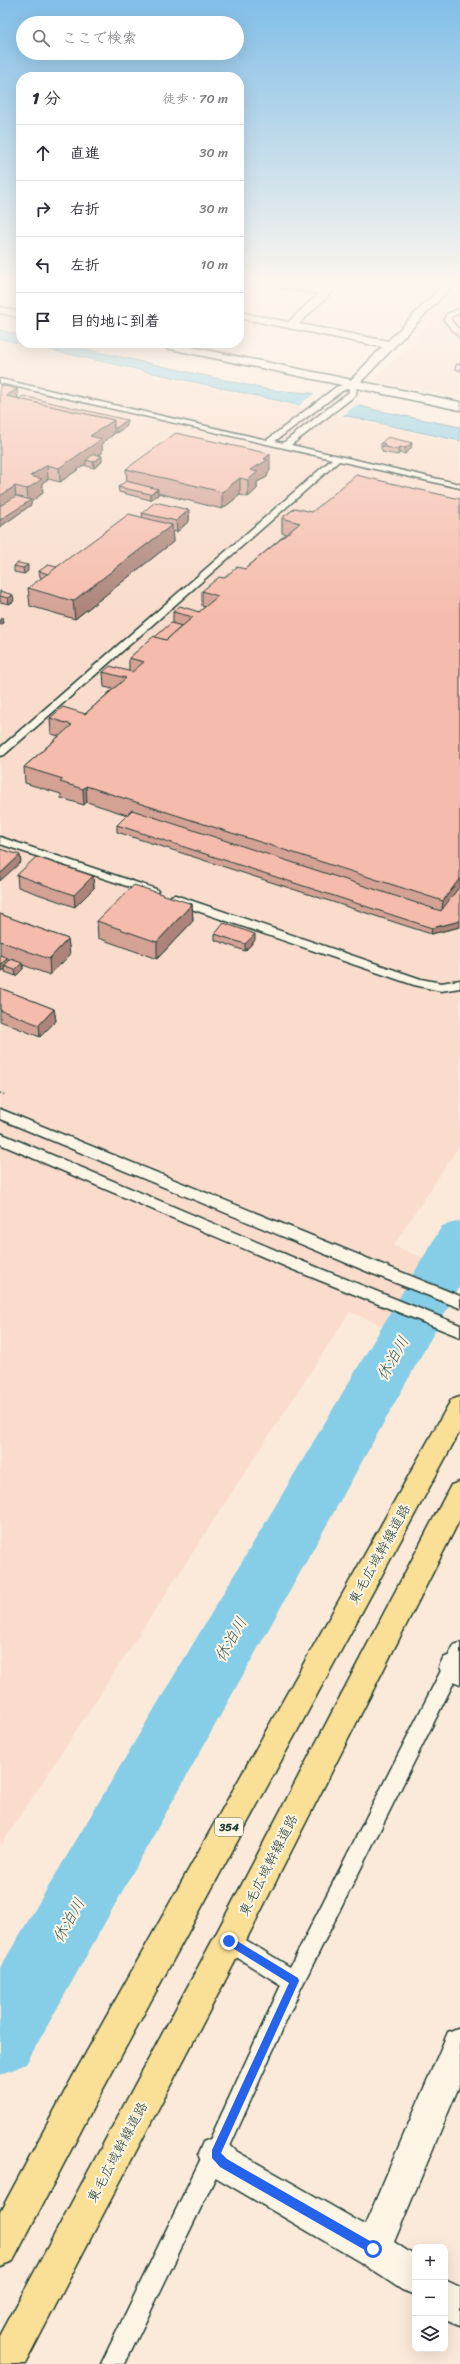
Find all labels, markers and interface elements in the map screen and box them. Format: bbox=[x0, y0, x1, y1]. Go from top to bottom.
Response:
search box bbox=[16, 16, 244, 60]
text: ここで検索 bbox=[62, 25, 137, 51]
icon: search bbox=[30, 27, 52, 49]
text: 1 分 bbox=[32, 83, 61, 113]
text: 徒歩 · 70 m bbox=[163, 87, 228, 110]
text: 直進 bbox=[70, 140, 100, 166]
text: 30 m bbox=[199, 141, 228, 164]
icon: ahead bbox=[32, 142, 54, 164]
text: 右折 bbox=[70, 196, 100, 222]
text: 30 m bbox=[199, 197, 228, 220]
icon: right bbox=[32, 198, 54, 220]
text: 左折 bbox=[70, 252, 100, 278]
text: 10 m bbox=[201, 253, 228, 276]
icon: left bbox=[32, 254, 54, 276]
text: 目的地に到着 bbox=[70, 308, 160, 334]
icon: arrive bbox=[32, 310, 54, 332]
water label: 休泊川 bbox=[368, 1330, 417, 1386]
street label: 東毛広域幹線道路 bbox=[341, 1499, 418, 1609]
water label: 休泊川 bbox=[206, 1611, 255, 1667]
street label: 東毛広域幹線道路 bbox=[232, 1810, 305, 1921]
road number: 354 bbox=[215, 1818, 243, 1836]
water label: 休泊川 bbox=[44, 1892, 93, 1948]
route end bbox=[220, 1932, 238, 1950]
street label: 東毛広域幹線道路 bbox=[80, 2097, 155, 2208]
route start bbox=[364, 2240, 382, 2258]
map controls bbox=[412, 2244, 448, 2352]
button: + bbox=[412, 2244, 448, 2280]
button: − bbox=[412, 2280, 448, 2316]
button: layers bbox=[412, 2316, 448, 2352]

